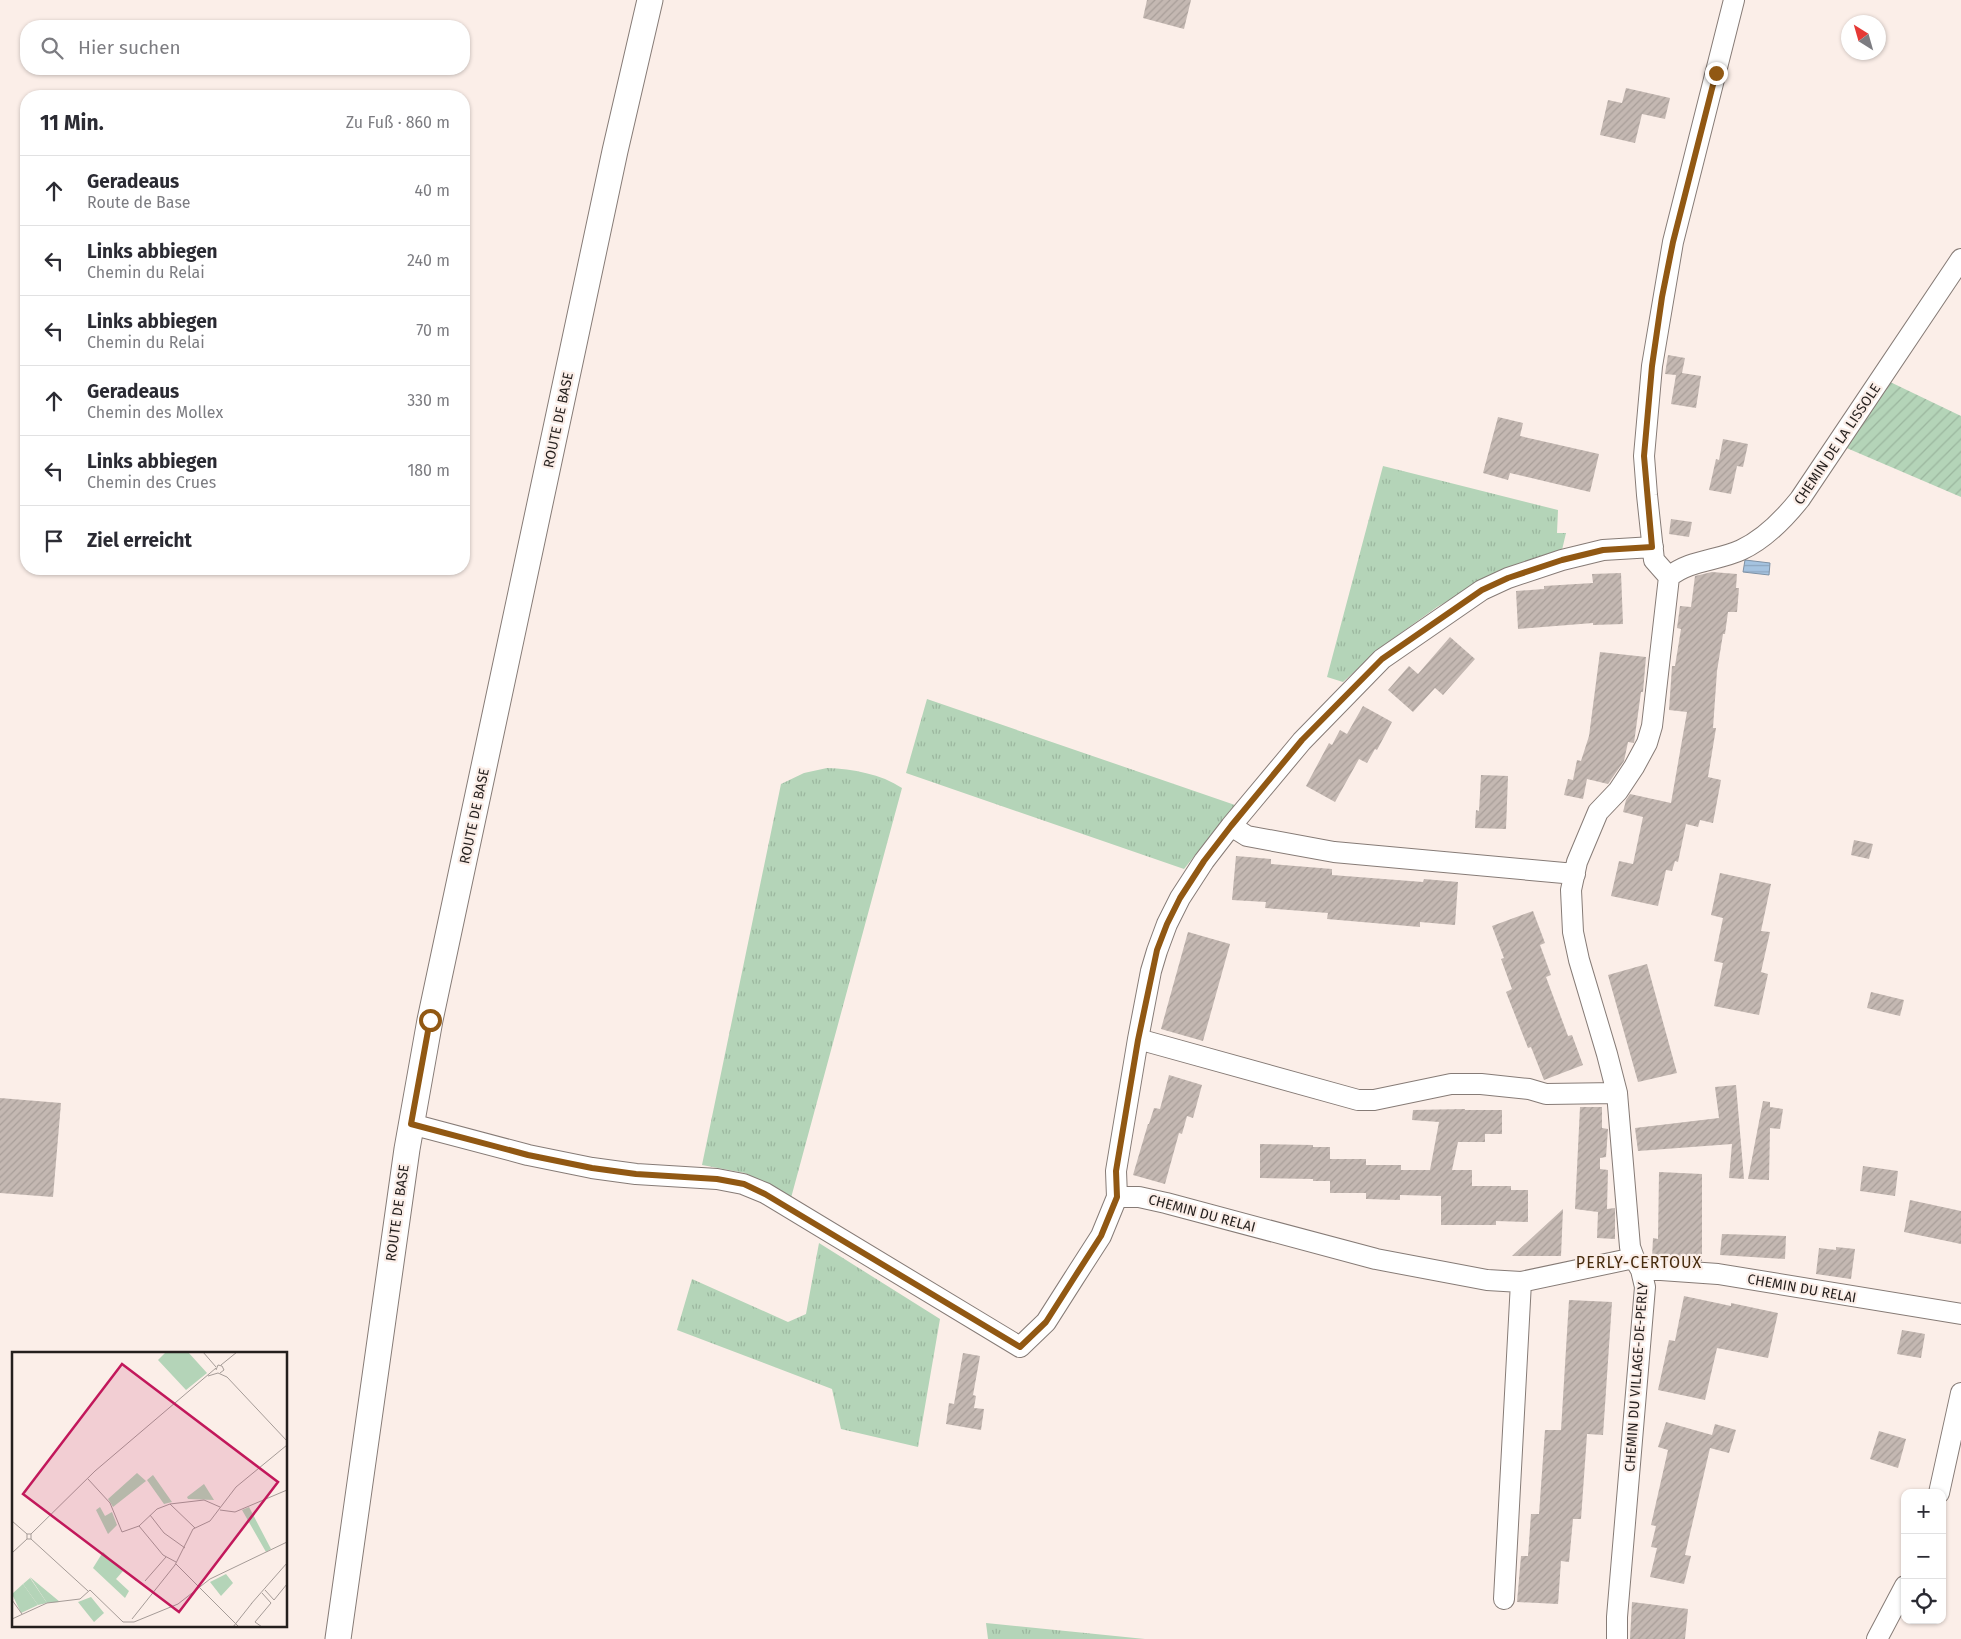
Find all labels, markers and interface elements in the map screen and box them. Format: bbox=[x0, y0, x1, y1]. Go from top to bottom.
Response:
north arrow bbox=[1841, 15, 1886, 60]
search box bbox=[20, 20, 470, 75]
icon: search bbox=[38, 34, 66, 62]
text: Hier suchen bbox=[78, 36, 181, 59]
route end bbox=[1705, 62, 1728, 85]
text: 11 Min. bbox=[40, 110, 104, 136]
text: Zu Fuß · 860 m bbox=[346, 113, 450, 132]
text: Geradeaus bbox=[87, 170, 179, 193]
icon: ahead bbox=[40, 177, 68, 205]
text: 40 m bbox=[415, 181, 450, 200]
text: Route de Base bbox=[87, 193, 191, 212]
text: Links abbiegen bbox=[87, 240, 218, 263]
icon: left bbox=[40, 247, 68, 275]
text: 240 m bbox=[407, 251, 450, 270]
text: Chemin du Relai bbox=[87, 263, 205, 282]
text: Links abbiegen bbox=[87, 310, 218, 333]
icon: left bbox=[40, 317, 68, 345]
text: 70 m bbox=[416, 321, 450, 340]
text: Chemin du Relai bbox=[87, 333, 205, 352]
street label: ROUTE DE BASE bbox=[540, 371, 577, 470]
text: Geradeaus bbox=[87, 380, 179, 403]
street label: CHEMIN DE LA LISSOLE bbox=[1791, 380, 1884, 508]
icon: ahead bbox=[40, 387, 68, 415]
text: 330 m bbox=[407, 391, 450, 410]
text: Chemin des Mollex bbox=[87, 403, 223, 422]
text: Links abbiegen bbox=[87, 450, 218, 473]
icon: left bbox=[40, 457, 68, 485]
text: 180 m bbox=[407, 461, 450, 480]
text: Chemin des Crues bbox=[87, 473, 216, 492]
icon: arrive bbox=[40, 527, 68, 555]
text: Ziel erreicht bbox=[87, 529, 192, 552]
street label: ROUTE DE BASE bbox=[456, 767, 493, 866]
route start bbox=[419, 1009, 442, 1032]
street label: ROUTE DE BASE bbox=[382, 1164, 413, 1263]
street label: CHEMIN DU RELAI bbox=[1146, 1191, 1257, 1236]
district label: PERLY-CERTOUX bbox=[1576, 1253, 1702, 1272]
street label: CHEMIN DU RELAI bbox=[1746, 1271, 1858, 1306]
street label: CHEMIN DU VILLAGE-DE-PERLY bbox=[1621, 1281, 1652, 1472]
inset map bbox=[12, 1352, 288, 1626]
map controls bbox=[1901, 1489, 1946, 1624]
button: + bbox=[1901, 1489, 1946, 1534]
button: − bbox=[1901, 1534, 1946, 1579]
button: locate bbox=[1901, 1579, 1946, 1624]

